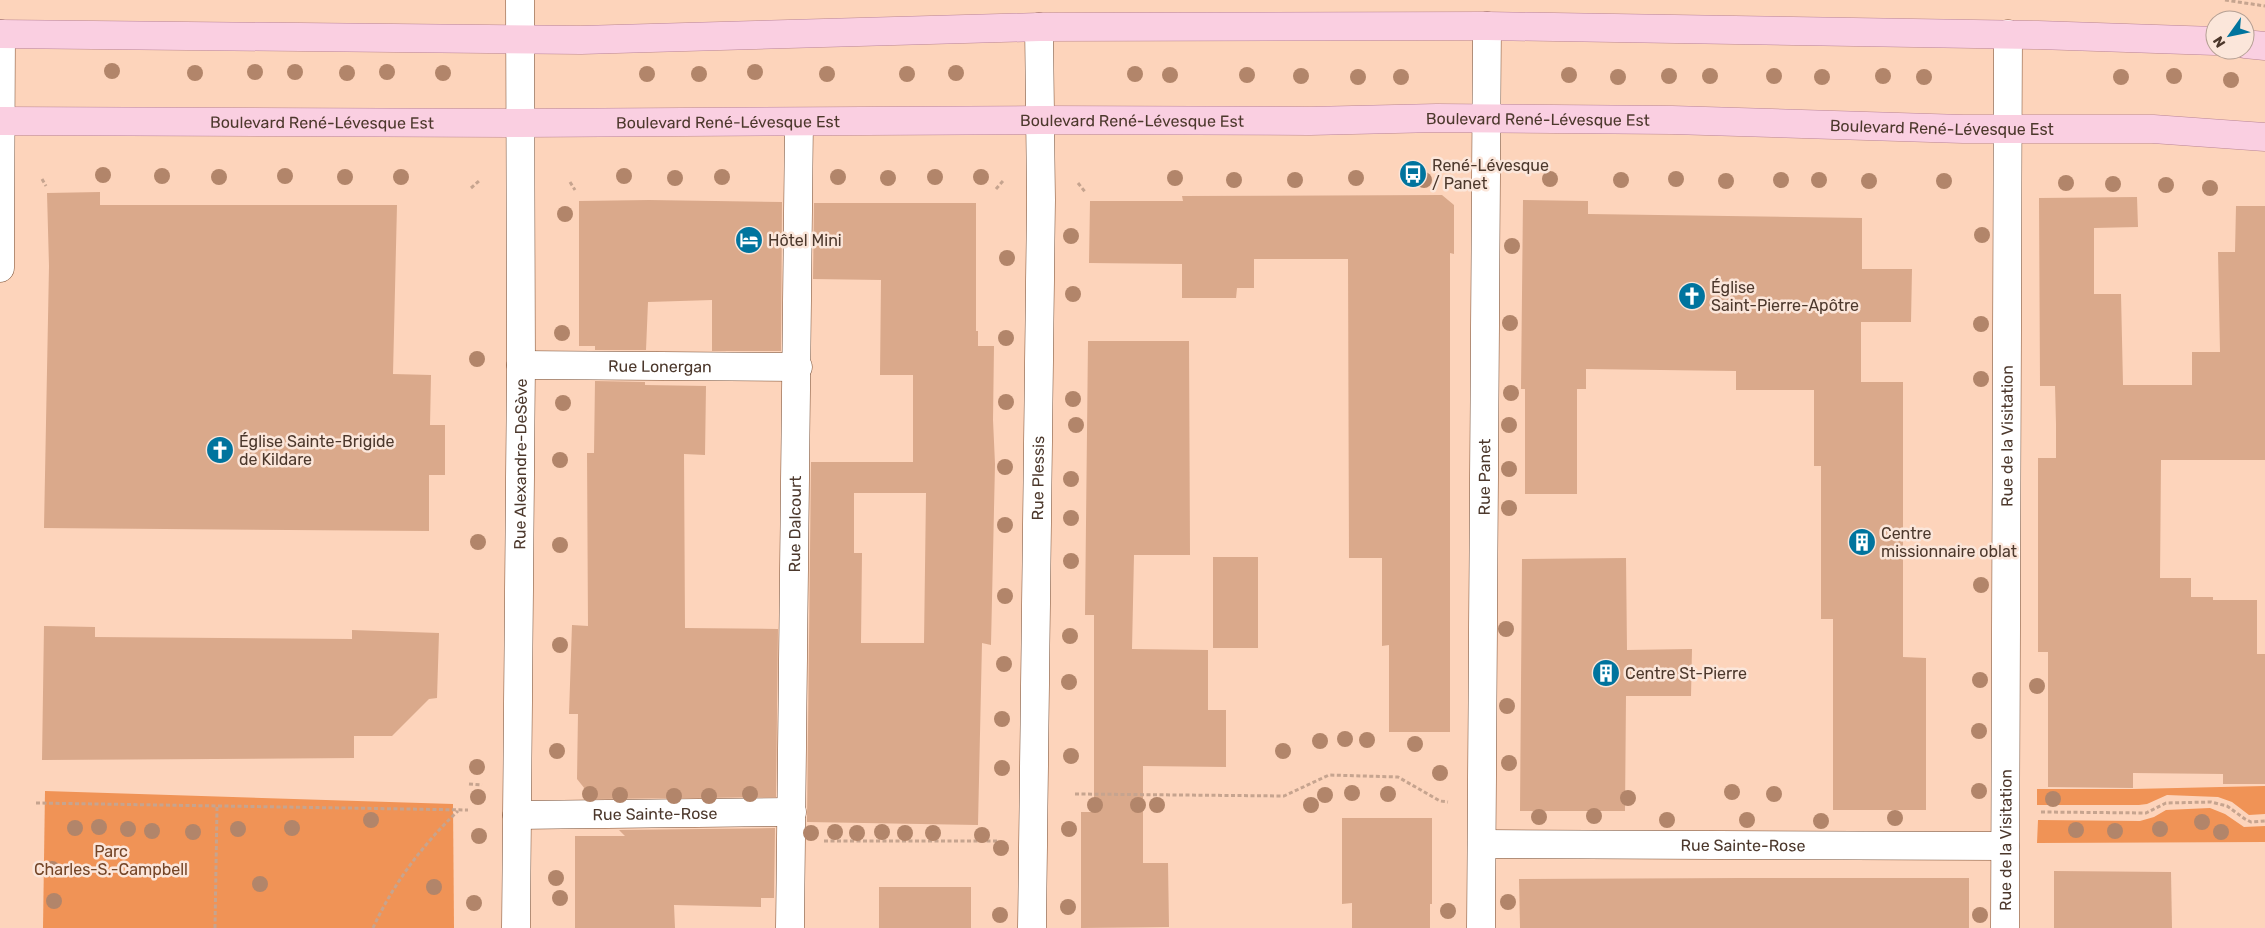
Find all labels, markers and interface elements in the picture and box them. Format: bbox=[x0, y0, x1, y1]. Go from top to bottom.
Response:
north arrow bbox=[2205, 10, 2255, 60]
text: N bbox=[2210, 33, 2229, 51]
street label: Boulevard René-Lévesque Est bbox=[1426, 108, 1650, 129]
street label: Boulevard René-Lévesque Est bbox=[1020, 110, 1244, 130]
street label: Boulevard René-Lévesque Est bbox=[210, 112, 434, 132]
street label: Boulevard René-Lévesque Est bbox=[616, 112, 840, 132]
street label: Boulevard René-Lévesque Est bbox=[1830, 115, 2054, 139]
place label: René-Lévesque / Panet bbox=[1432, 156, 1549, 193]
bus stop icon: René-Lévesque / Panet bbox=[1398, 159, 1428, 189]
hotel icon: Hôtel Mini bbox=[734, 225, 764, 255]
place label: Hôtel Mini bbox=[768, 231, 842, 250]
place label: Église Saint-Pierre-Apôtre bbox=[1711, 278, 1859, 315]
church icon: Église Saint-Pierre-Apôtre bbox=[1677, 281, 1707, 311]
street label: Rue Lonergan bbox=[608, 356, 712, 376]
street label: Rue de la Visitation bbox=[1997, 365, 2016, 507]
street label: Rue Alexandre-DeSève bbox=[510, 378, 530, 550]
place label: Église Sainte-Brigide de Kildare bbox=[239, 432, 395, 469]
church icon: Église Sainte-Brigide de Kildare bbox=[205, 435, 235, 465]
street label: Rue Plessis bbox=[1028, 436, 1048, 520]
street label: Rue Panet bbox=[1474, 439, 1494, 516]
street label: Rue Dalcourt bbox=[784, 476, 805, 573]
place label: Centre missionnaire oblat bbox=[1881, 524, 2017, 561]
building icon: Centre missionnaire oblat bbox=[1847, 527, 1877, 557]
building icon: Centre St-Pierre bbox=[1591, 658, 1621, 688]
place label: Centre St-Pierre bbox=[1625, 664, 1747, 683]
street label: Rue de la Visitation bbox=[1996, 769, 2015, 911]
street label: Rue Sainte-Rose bbox=[592, 803, 718, 824]
street label: Rue Sainte-Rose bbox=[1681, 835, 1806, 855]
park label: Parc Charles-S.-Campbell bbox=[34, 842, 188, 879]

